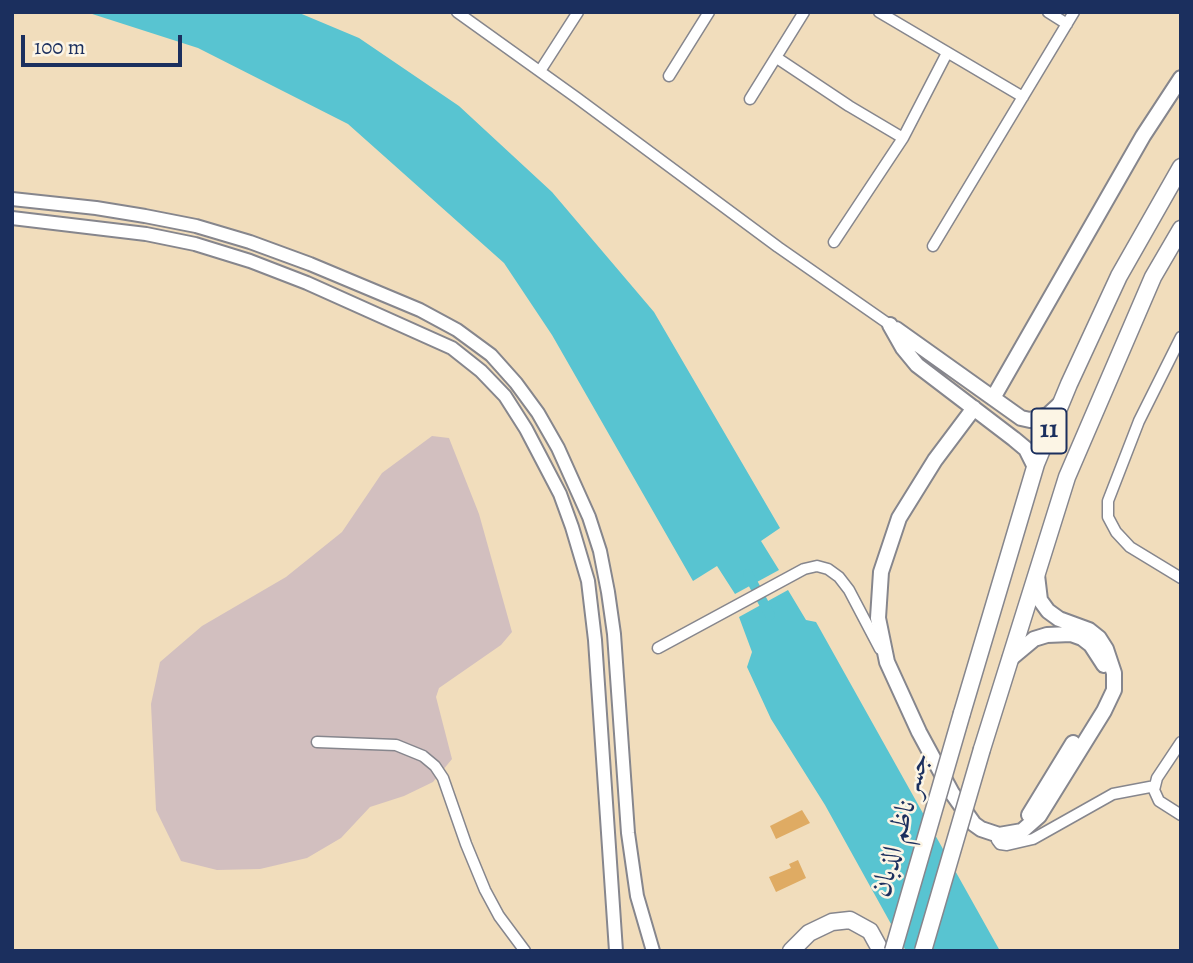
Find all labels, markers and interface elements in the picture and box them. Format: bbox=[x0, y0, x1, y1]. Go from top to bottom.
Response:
scale bar bbox=[24, 21, 186, 65]
text: 100 m bbox=[34, 33, 85, 61]
road number: 11 bbox=[1032, 408, 1066, 453]
street label: جسر ناظم الذبان bbox=[865, 749, 939, 901]

